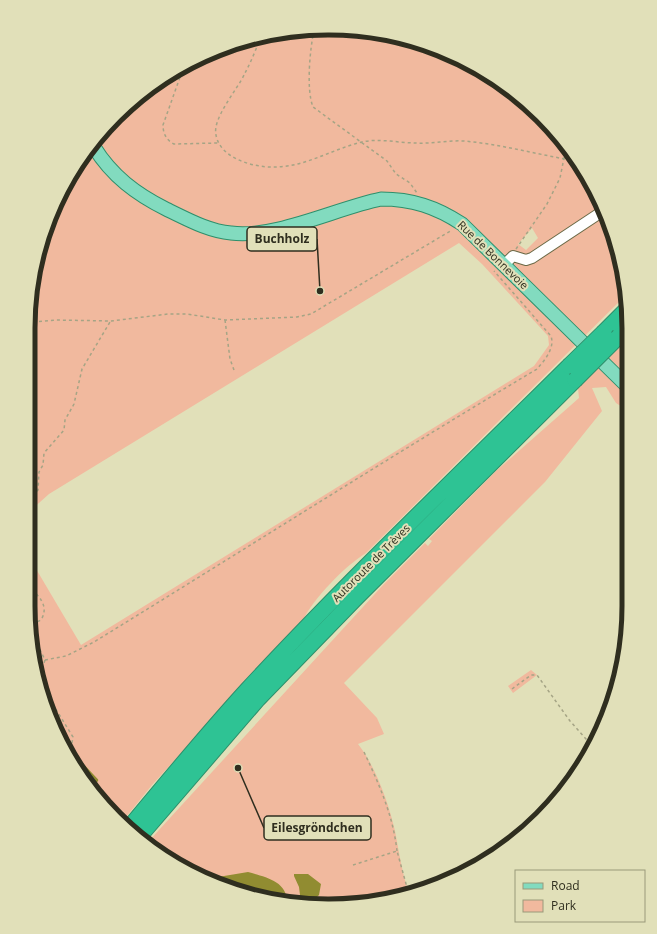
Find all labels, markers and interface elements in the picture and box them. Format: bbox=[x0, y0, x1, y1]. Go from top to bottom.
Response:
street label: Rue de Bonnevoie bbox=[455, 217, 532, 292]
callout: Buchholz bbox=[247, 227, 317, 251]
text: Buchholz bbox=[255, 230, 310, 247]
street label: Autoroute de Trèves bbox=[328, 520, 413, 605]
callout: Eilesgröndchen bbox=[264, 816, 371, 840]
text: Eilesgröndchen bbox=[271, 819, 363, 836]
legend bbox=[515, 870, 645, 922]
text: Road bbox=[551, 877, 580, 894]
text: Park bbox=[551, 897, 577, 914]

